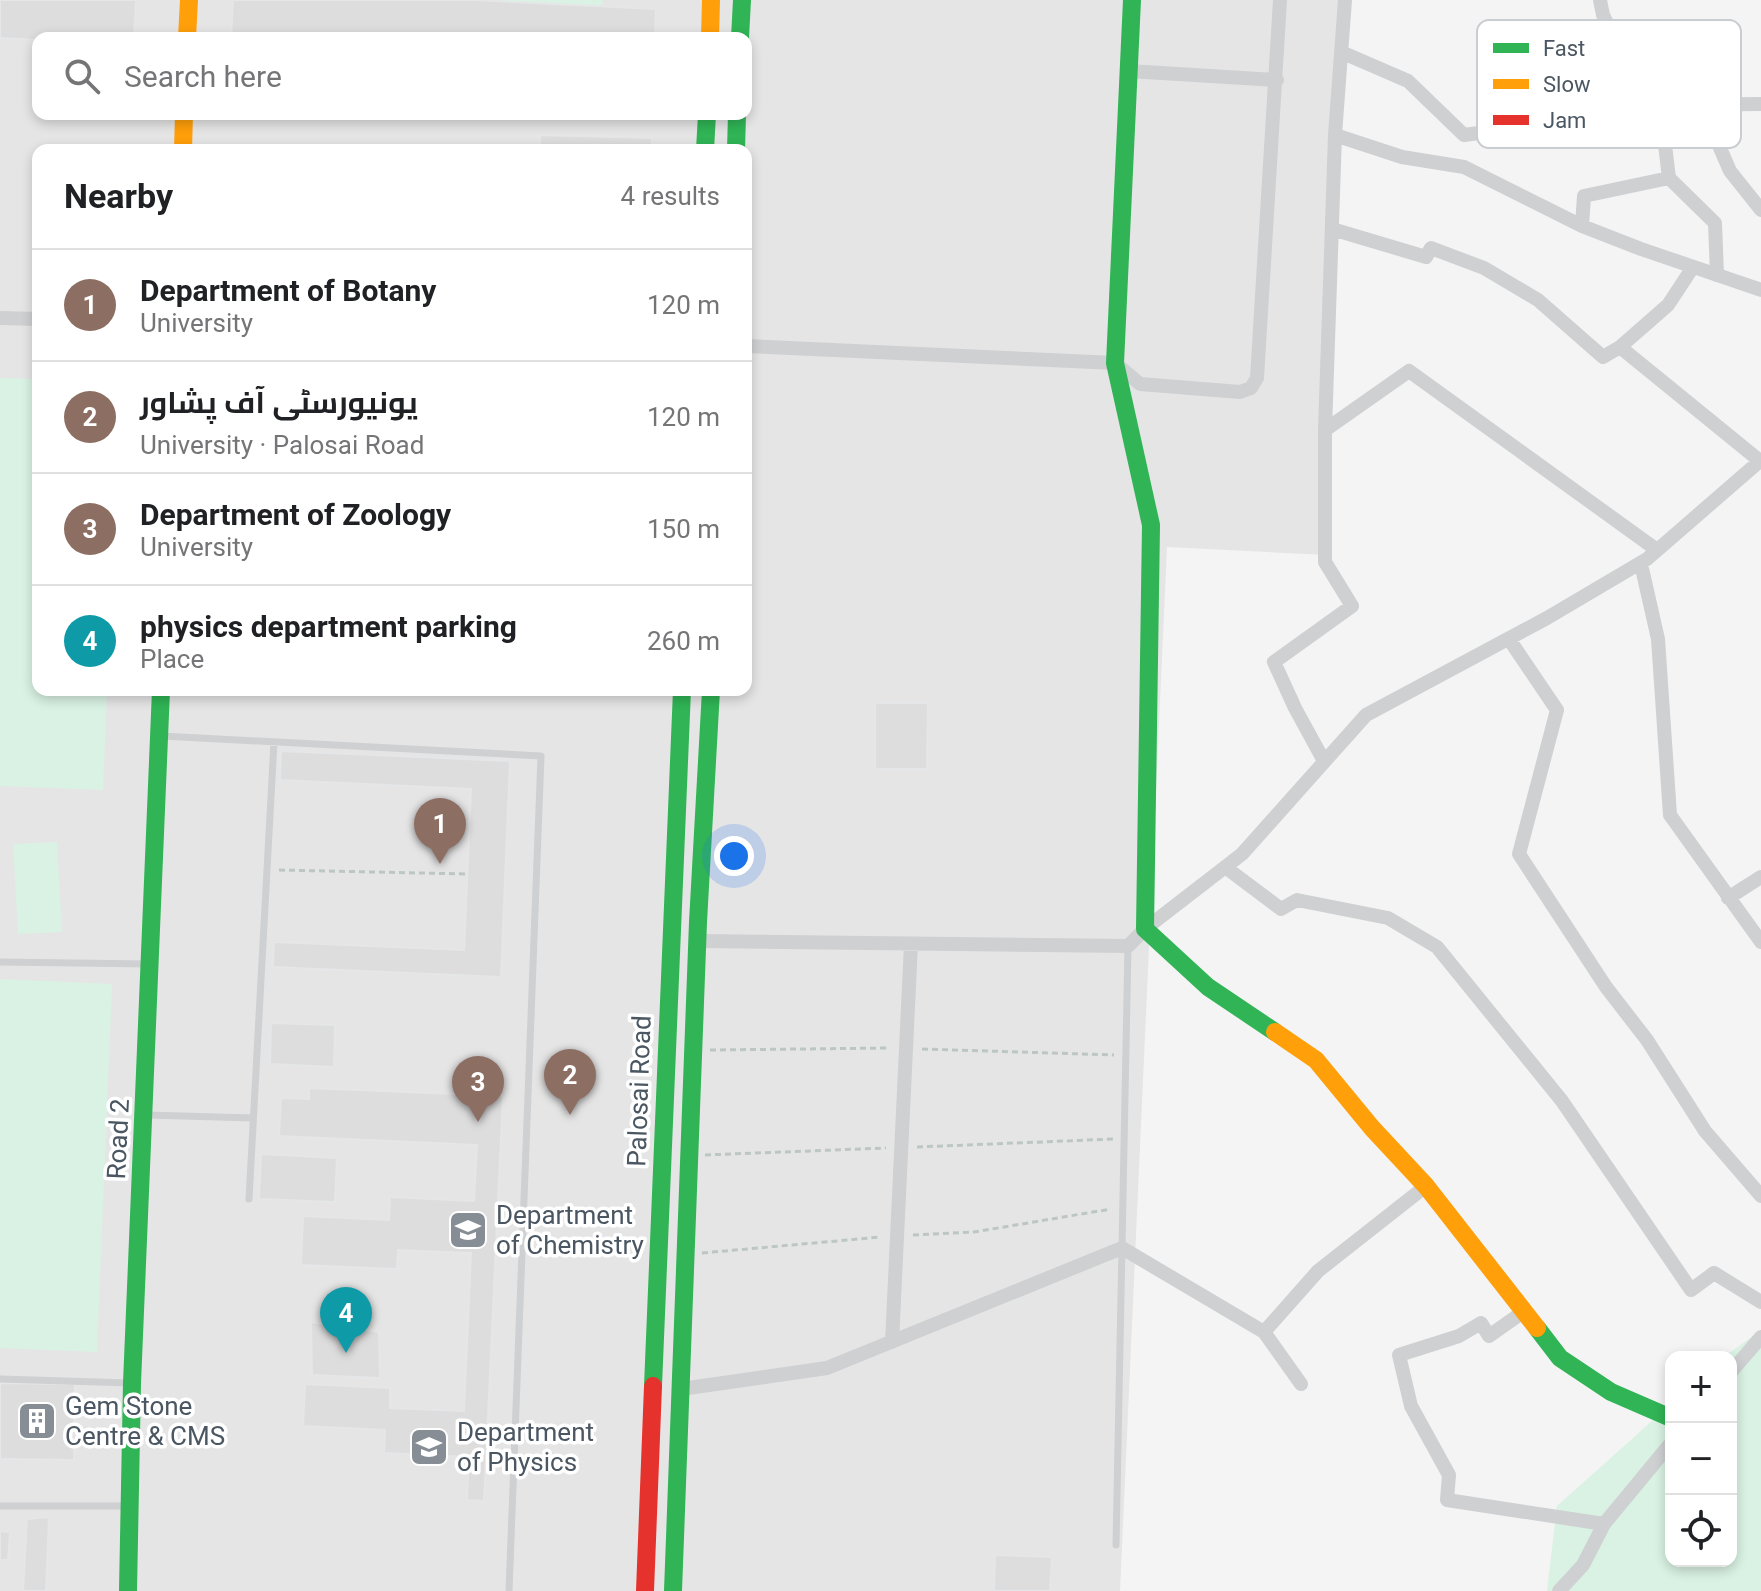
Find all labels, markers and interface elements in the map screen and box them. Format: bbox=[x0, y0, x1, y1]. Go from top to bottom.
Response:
legend bbox=[1477, 20, 1741, 148]
search box bbox=[32, 32, 752, 120]
text: Fast bbox=[1543, 36, 1585, 61]
icon: search bbox=[60, 54, 104, 98]
text: Search here bbox=[124, 59, 282, 94]
text: Slow bbox=[1543, 72, 1591, 97]
text: Jam bbox=[1543, 108, 1586, 133]
text: Nearby bbox=[64, 176, 173, 216]
text: 4 results bbox=[621, 181, 720, 211]
text: Department of Botany bbox=[140, 273, 436, 308]
text: 1 bbox=[83, 290, 97, 320]
text: 120 m bbox=[647, 290, 720, 320]
text: University bbox=[140, 308, 253, 338]
text: یونیورسٹی آف پشاور bbox=[140, 385, 418, 420]
text: 2 bbox=[83, 402, 97, 432]
text: 120 m bbox=[647, 402, 720, 432]
text: University · Palosai Road bbox=[140, 430, 424, 460]
text: Department of Zoology bbox=[140, 497, 451, 532]
text: 3 bbox=[83, 514, 97, 544]
text: 150 m bbox=[647, 514, 720, 544]
text: University bbox=[140, 532, 253, 562]
text: physics department parking bbox=[140, 609, 517, 644]
text: 4 bbox=[83, 626, 97, 656]
text: 260 m bbox=[647, 626, 720, 656]
text: Place bbox=[140, 644, 204, 674]
pin: 1 bbox=[414, 798, 466, 864]
your location bbox=[714, 836, 754, 876]
street label: Palosai Road bbox=[621, 1015, 657, 1167]
pin: 2 bbox=[544, 1049, 596, 1115]
pin: 3 bbox=[452, 1056, 504, 1122]
street label: Road 2 bbox=[101, 1098, 135, 1180]
place label: Department of Chemistry bbox=[496, 1200, 644, 1260]
school or university icon: Department of Chemistry bbox=[447, 1209, 489, 1251]
pin: 4 bbox=[320, 1287, 372, 1353]
map controls bbox=[1665, 1351, 1737, 1567]
button: + bbox=[1665, 1351, 1737, 1423]
place label: Gem Stone Centre & CMS bbox=[65, 1391, 225, 1451]
building icon: Gem Stone Centre & CMS bbox=[16, 1400, 58, 1442]
place label: Department of Physics bbox=[457, 1417, 594, 1477]
button: − bbox=[1665, 1423, 1737, 1495]
school or university icon: Department of Physics bbox=[408, 1426, 450, 1468]
button: locate bbox=[1665, 1495, 1737, 1567]

